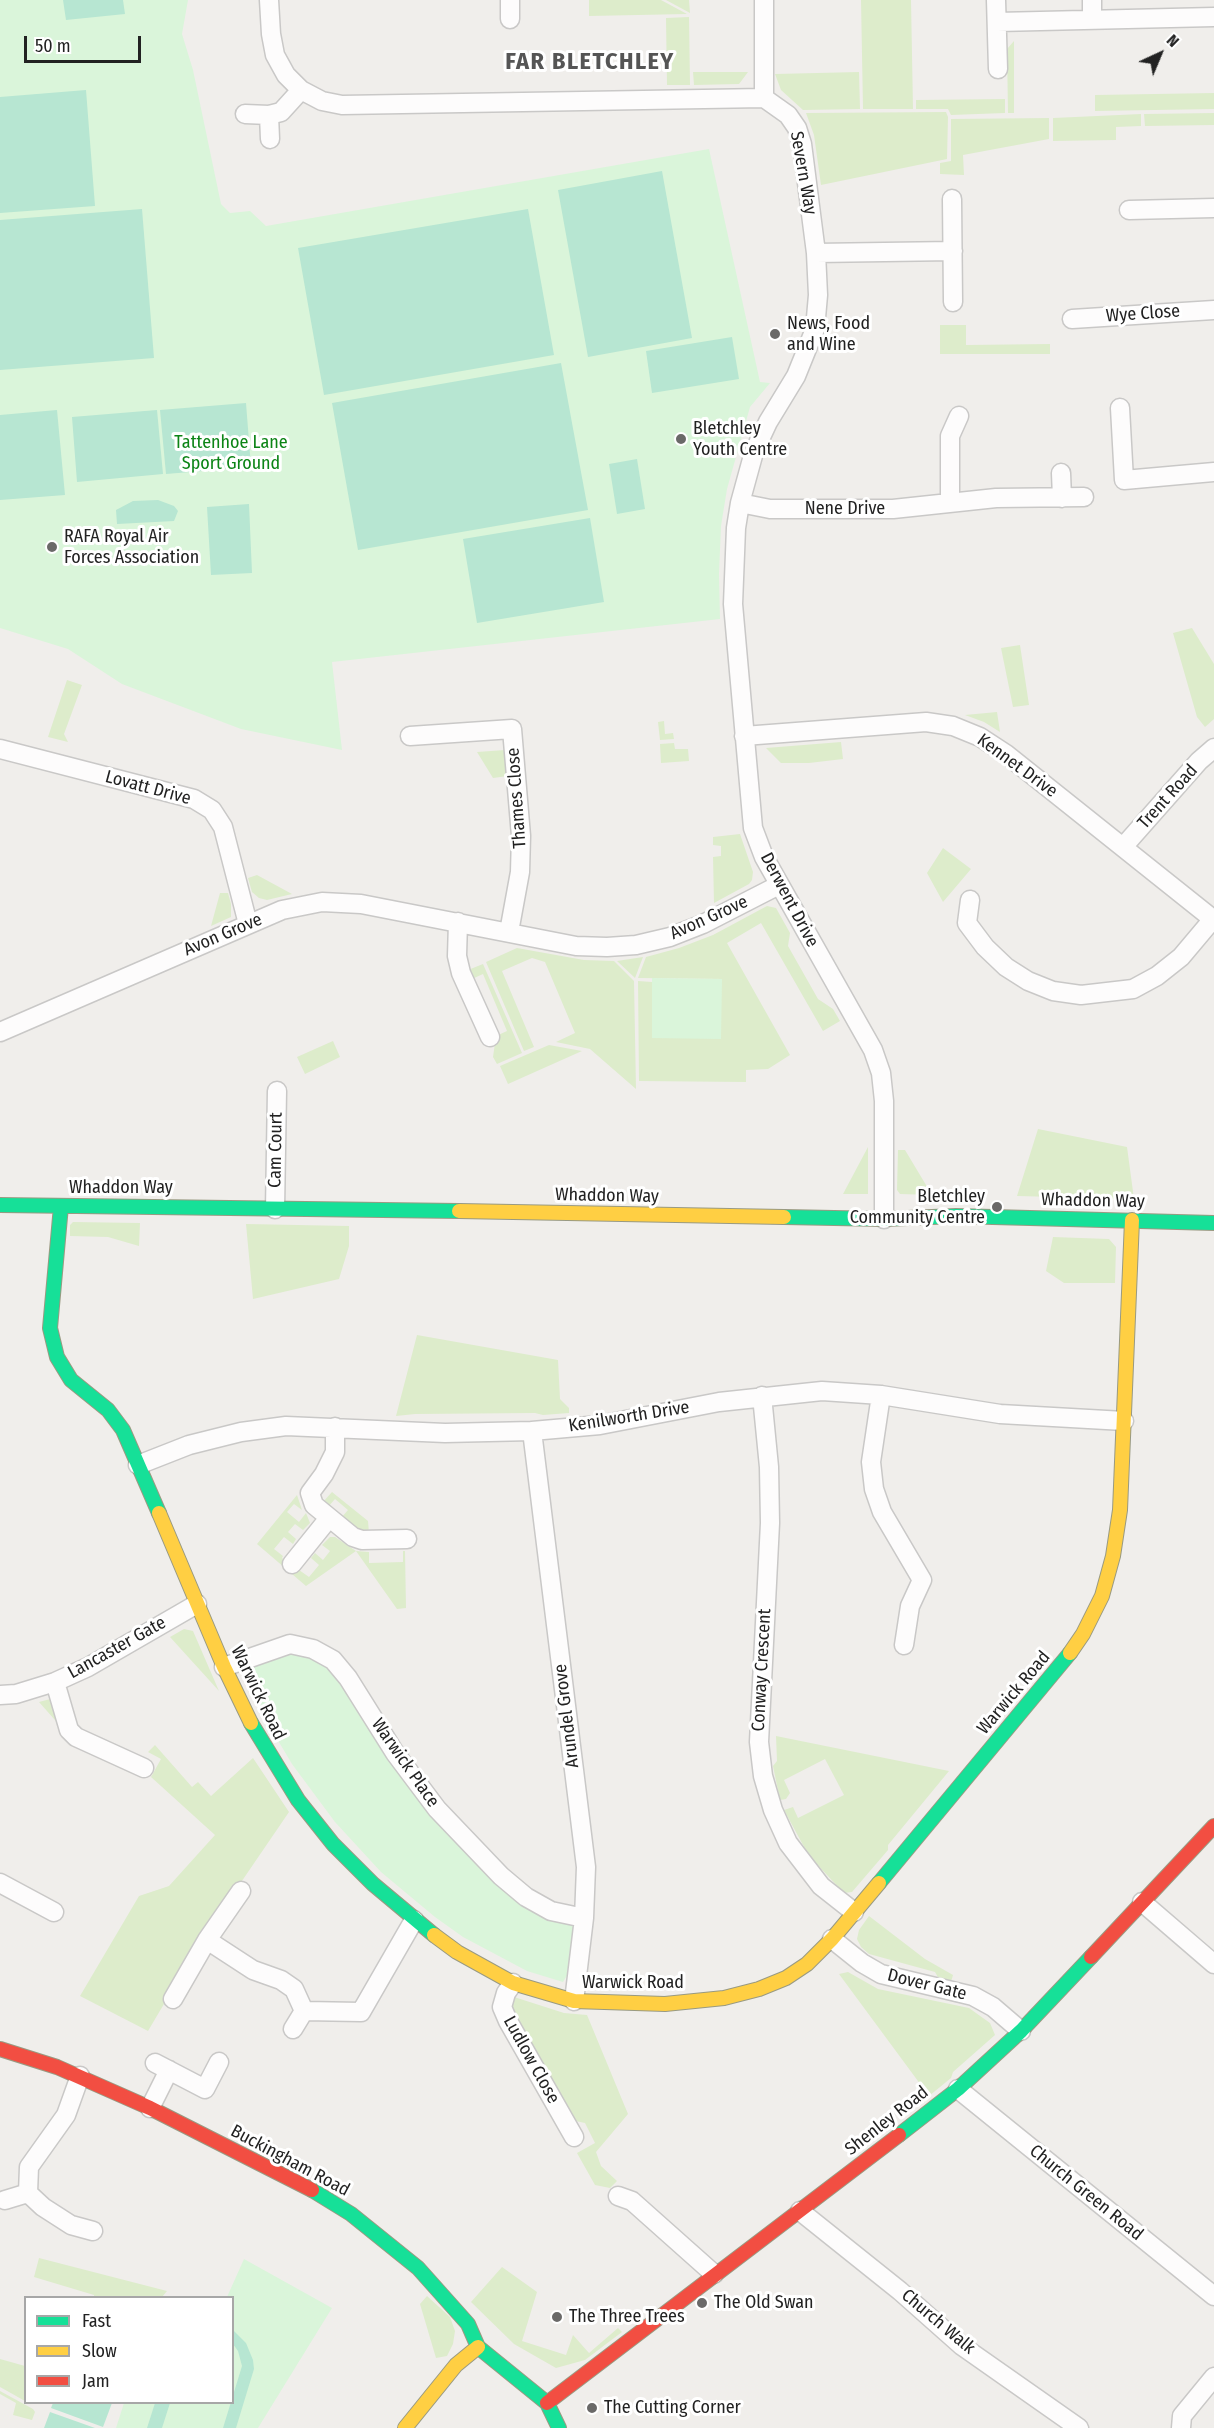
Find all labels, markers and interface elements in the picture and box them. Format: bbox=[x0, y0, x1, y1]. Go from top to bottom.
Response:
scale bar bbox=[27, 24, 144, 62]
north arrow bbox=[1130, 24, 1190, 84]
text: N bbox=[1163, 31, 1183, 51]
text: 50 m bbox=[35, 35, 71, 57]
district label: FAR BLETCHLEY bbox=[505, 48, 675, 76]
street label: Severn Way bbox=[785, 130, 821, 216]
street label: Wye Close bbox=[1105, 301, 1181, 327]
place label: News, Food and Wine bbox=[787, 313, 870, 356]
marker: News, Food and Wine bbox=[768, 327, 782, 341]
place label: Bletchley Youth Centre bbox=[693, 418, 787, 460]
park label: Tattenhoe Lane Sport Ground bbox=[174, 432, 288, 474]
marker: Bletchley Youth Centre bbox=[674, 432, 688, 446]
street label: Nene Drive bbox=[805, 498, 885, 520]
place label: RAFA Royal Air Forces Association bbox=[64, 526, 199, 568]
marker: RAFA Royal Air Forces Association bbox=[45, 540, 59, 554]
street label: Kennet Drive bbox=[973, 730, 1061, 802]
street label: Thames Close bbox=[503, 747, 531, 849]
street label: Trent Road bbox=[1133, 760, 1203, 834]
street label: Lovatt Drive bbox=[103, 766, 193, 810]
street label: Derwent Drive bbox=[755, 849, 823, 951]
street label: Avon Grove bbox=[667, 891, 751, 945]
street label: Avon Grove bbox=[181, 909, 265, 961]
street label: Cam Court bbox=[265, 1112, 287, 1188]
street label: Whaddon Way bbox=[69, 1177, 173, 1199]
street label: Whaddon Way bbox=[555, 1184, 659, 1208]
place label: Bletchley Community Centre bbox=[850, 1186, 985, 1228]
street label: Whaddon Way bbox=[1041, 1189, 1145, 1213]
marker: Bletchley Community Centre bbox=[990, 1200, 1004, 1214]
street label: Kenilworth Drive bbox=[567, 1397, 691, 1437]
street label: Conway Crescent bbox=[748, 1608, 776, 1732]
street label: Lancaster Gate bbox=[64, 1612, 170, 1684]
street label: Warwick Road bbox=[226, 1642, 290, 1744]
street label: Warwick Road bbox=[973, 1647, 1055, 1739]
street label: Arundel Grove bbox=[550, 1663, 584, 1769]
street label: Warwick Place bbox=[366, 1714, 444, 1812]
street label: Dover Gate bbox=[885, 1965, 969, 2005]
street label: Warwick Road bbox=[582, 1972, 684, 1994]
street label: Ludlow Close bbox=[498, 2013, 564, 2107]
street label: Shenley Road bbox=[841, 2082, 933, 2160]
street label: Buckingham Road bbox=[227, 2121, 353, 2201]
street label: Church Green Road bbox=[1025, 2141, 1147, 2245]
street label: Church Walk bbox=[897, 2285, 979, 2359]
place label: The Old Swan bbox=[714, 2292, 814, 2314]
legend bbox=[24, 2296, 234, 2404]
marker: The Old Swan bbox=[695, 2296, 709, 2310]
place label: The Three Trees bbox=[569, 2306, 685, 2328]
text: Fast bbox=[82, 2310, 111, 2332]
marker: The Three Trees bbox=[550, 2310, 564, 2324]
text: Slow bbox=[82, 2340, 117, 2362]
text: Jam bbox=[82, 2370, 110, 2392]
place label: The Cutting Corner bbox=[604, 2397, 741, 2419]
marker: The Cutting Corner bbox=[585, 2401, 599, 2415]

